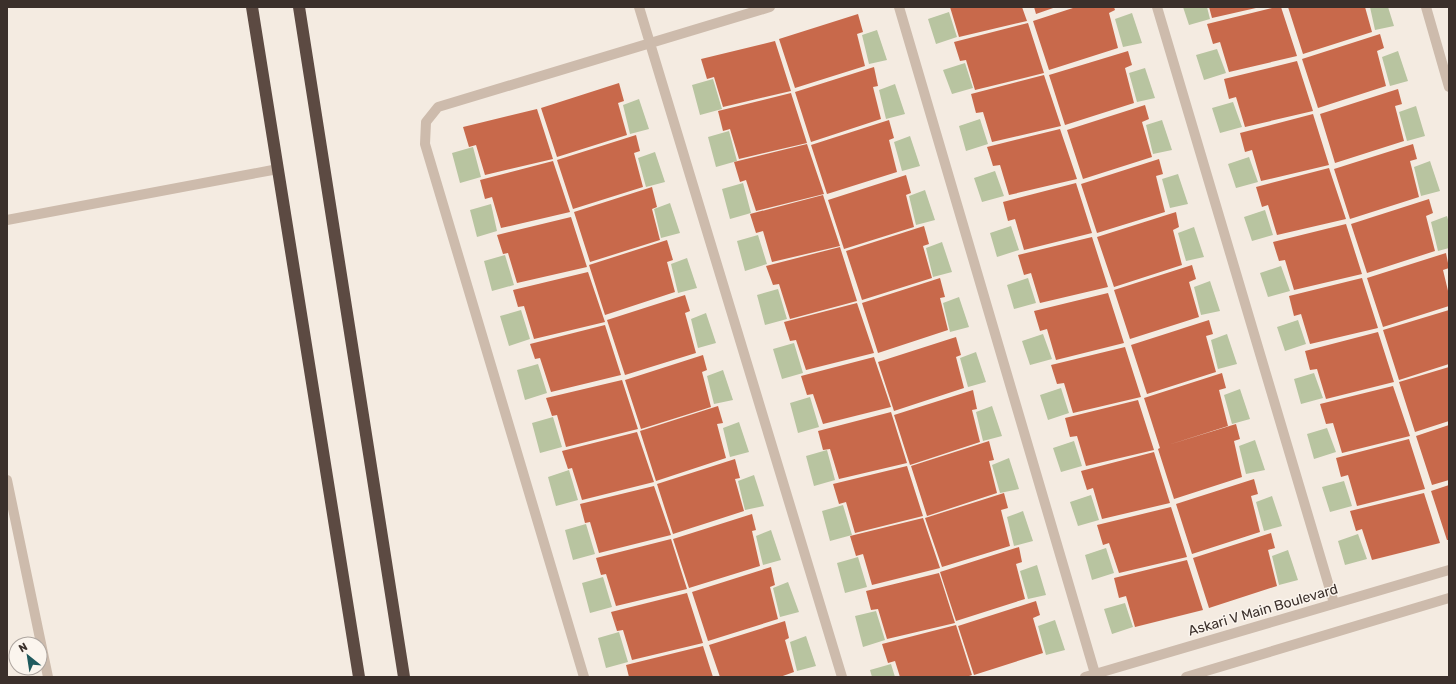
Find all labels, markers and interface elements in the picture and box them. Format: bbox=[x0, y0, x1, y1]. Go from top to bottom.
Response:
street label: Askari V Main Boulevard bbox=[1186, 580, 1340, 640]
north arrow bbox=[8, 636, 48, 676]
text: N bbox=[17, 640, 30, 655]

